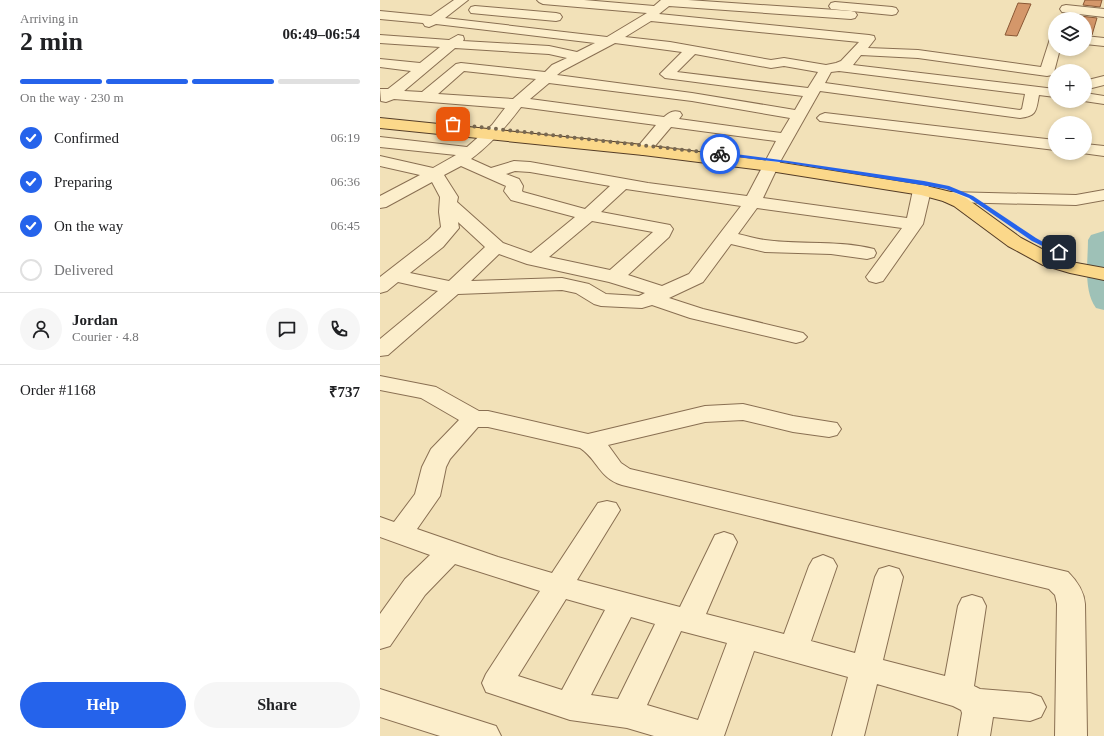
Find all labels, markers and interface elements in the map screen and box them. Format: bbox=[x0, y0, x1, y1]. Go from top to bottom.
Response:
text: Arriving in bbox=[20, 11, 78, 26]
map controls bbox=[1048, 12, 1092, 160]
button: layers bbox=[1048, 12, 1092, 56]
text: 06:49–06:54 bbox=[283, 26, 360, 42]
text: 2 min bbox=[20, 27, 83, 56]
button: + bbox=[1048, 64, 1092, 108]
text: On the way · 230 m bbox=[20, 90, 124, 105]
pin bbox=[436, 107, 470, 141]
icon: bag bbox=[442, 113, 464, 135]
button: − bbox=[1048, 116, 1092, 160]
icon: check bbox=[20, 127, 42, 149]
text: Confirmed bbox=[54, 130, 119, 146]
text: 06:19 bbox=[330, 130, 360, 145]
courier bbox=[700, 134, 740, 174]
icon: bike bbox=[709, 143, 731, 165]
icon: check bbox=[20, 171, 42, 193]
text: Preparing bbox=[54, 174, 112, 190]
text: 06:36 bbox=[330, 174, 360, 189]
icon: check bbox=[20, 215, 42, 237]
text: On the way bbox=[54, 218, 123, 234]
text: 06:45 bbox=[330, 218, 360, 233]
pin bbox=[1042, 235, 1076, 269]
icon: home bbox=[1048, 241, 1070, 263]
text: Delivered bbox=[54, 262, 113, 278]
button: person bbox=[20, 308, 62, 350]
button: chat bbox=[266, 308, 308, 350]
button: phone bbox=[318, 308, 360, 350]
text: Jordan bbox=[72, 312, 118, 328]
text: Courier · 4.8 bbox=[72, 329, 139, 344]
text: Order #1168 bbox=[20, 382, 96, 398]
text: ₹737 bbox=[329, 384, 360, 400]
button: Help bbox=[20, 682, 186, 728]
button: Share bbox=[194, 682, 360, 728]

